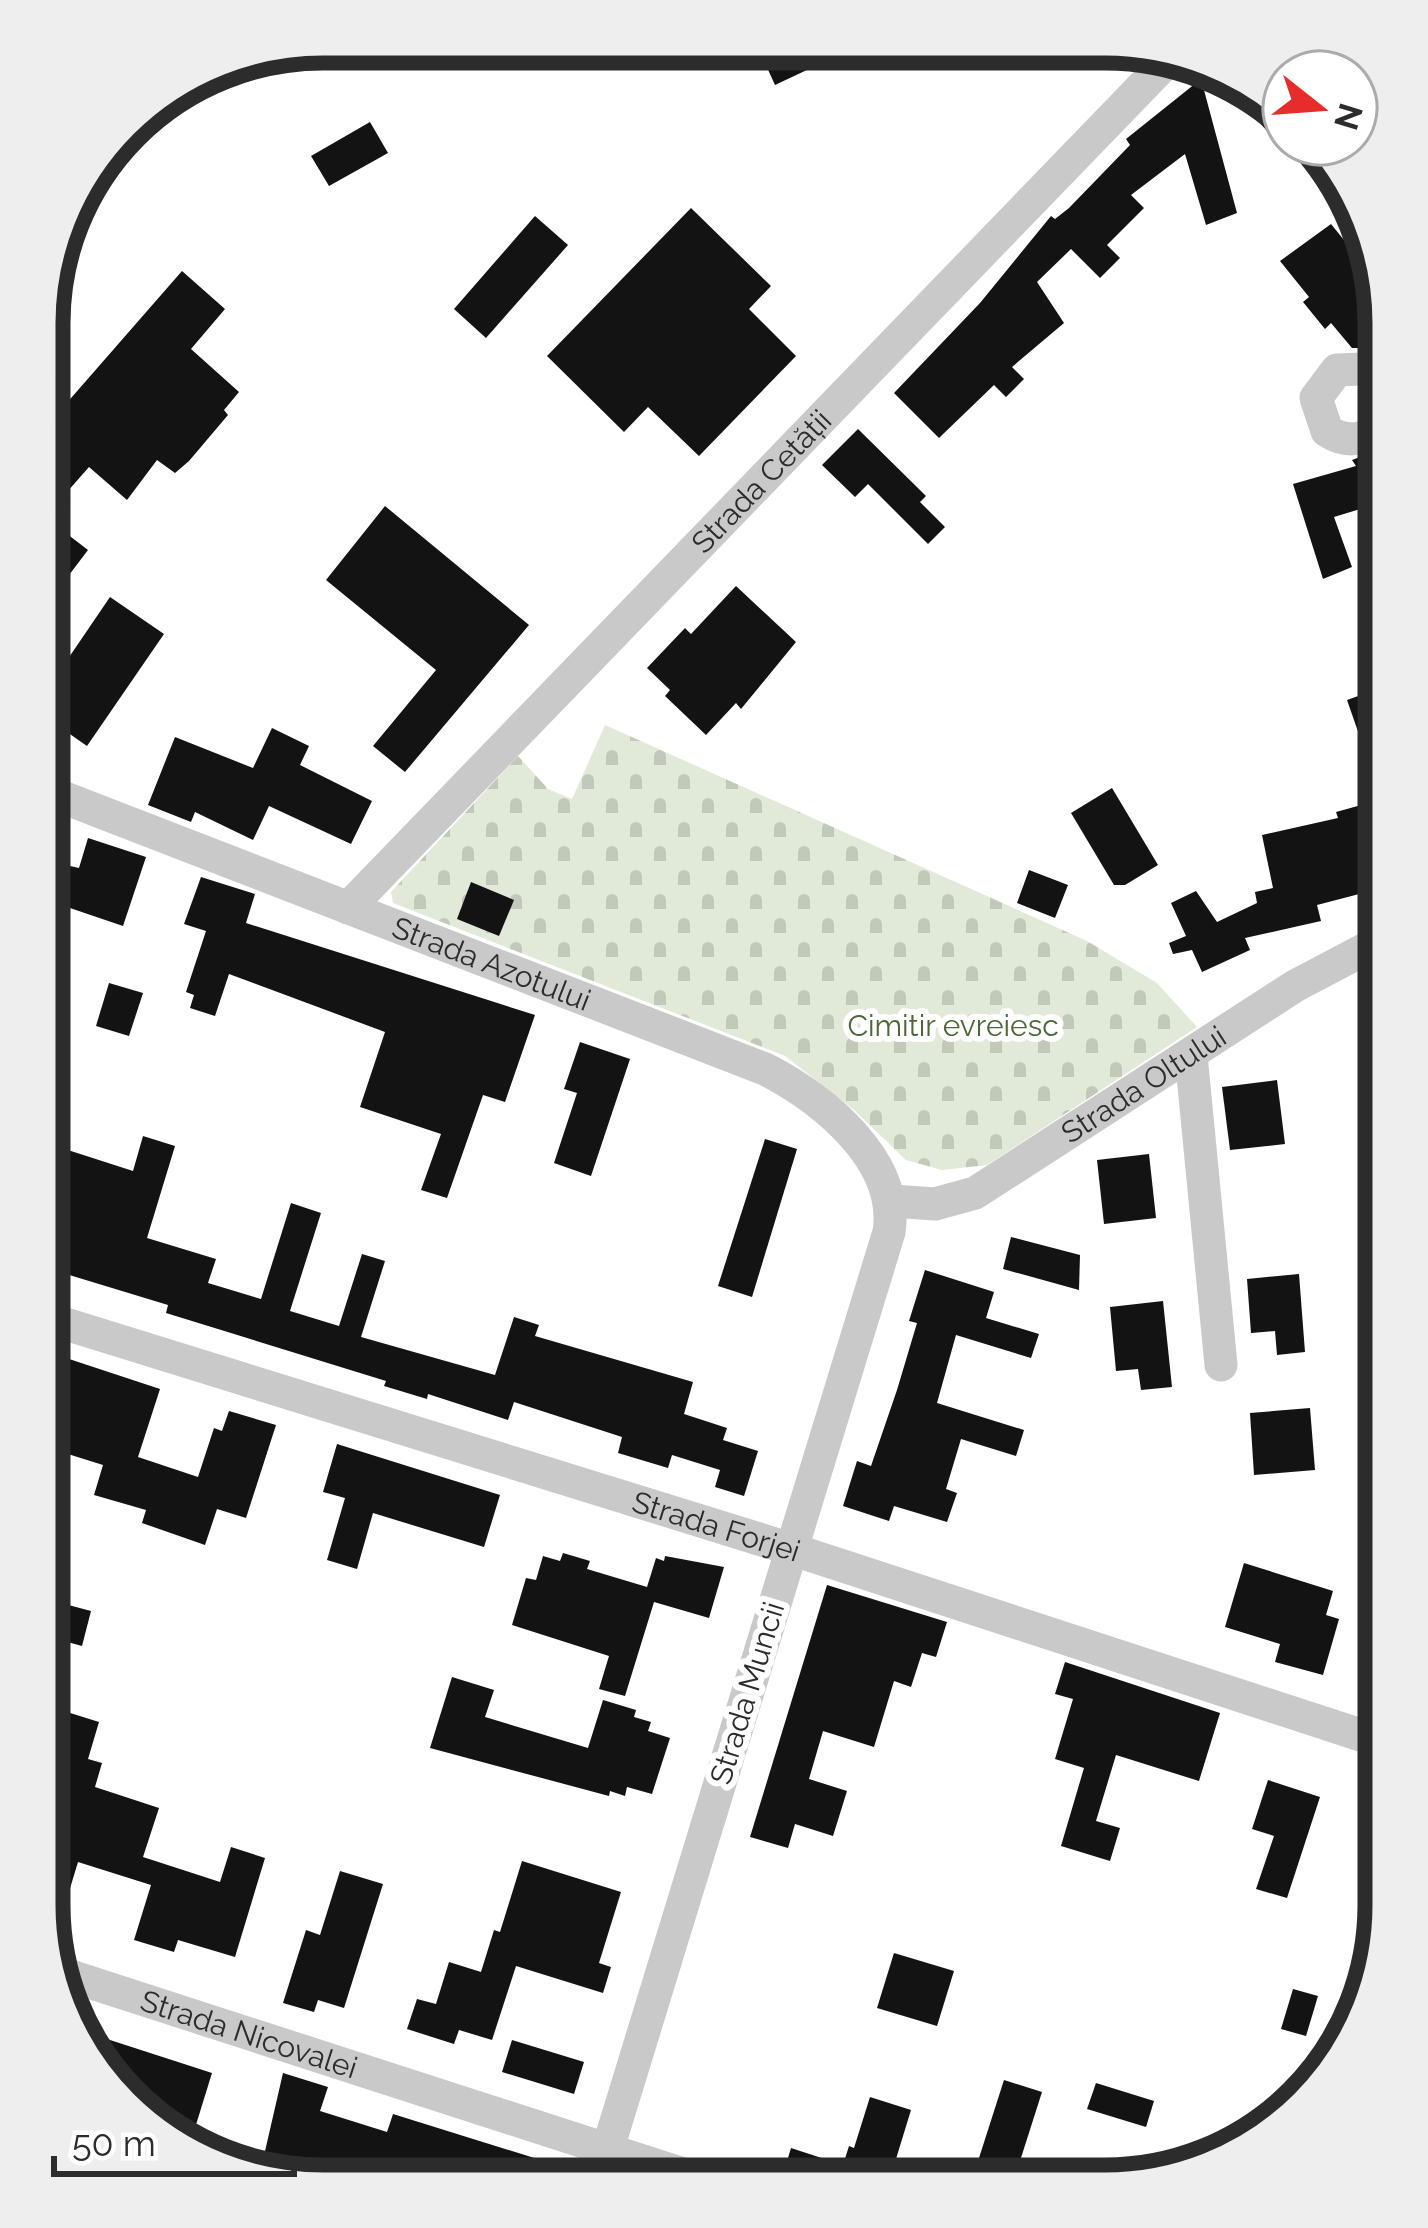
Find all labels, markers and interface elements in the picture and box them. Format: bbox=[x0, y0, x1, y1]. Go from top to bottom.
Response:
north arrow bbox=[1260, 48, 1380, 168]
text: N bbox=[1326, 99, 1371, 134]
street label: Strada Cetății bbox=[684, 402, 838, 560]
street label: Strada Azotului bbox=[388, 909, 596, 1017]
park label: Cimitir evreiesc bbox=[847, 1008, 1059, 1043]
street label: Strada Oltului bbox=[1055, 1018, 1232, 1150]
street label: Strada Forjei bbox=[628, 1483, 805, 1568]
street label: Strada Muncii bbox=[703, 1598, 791, 1788]
street label: Strada Nicovalei bbox=[137, 1982, 362, 2085]
scale bar bbox=[54, 2102, 294, 2176]
text: 50 m bbox=[72, 2122, 156, 2164]

